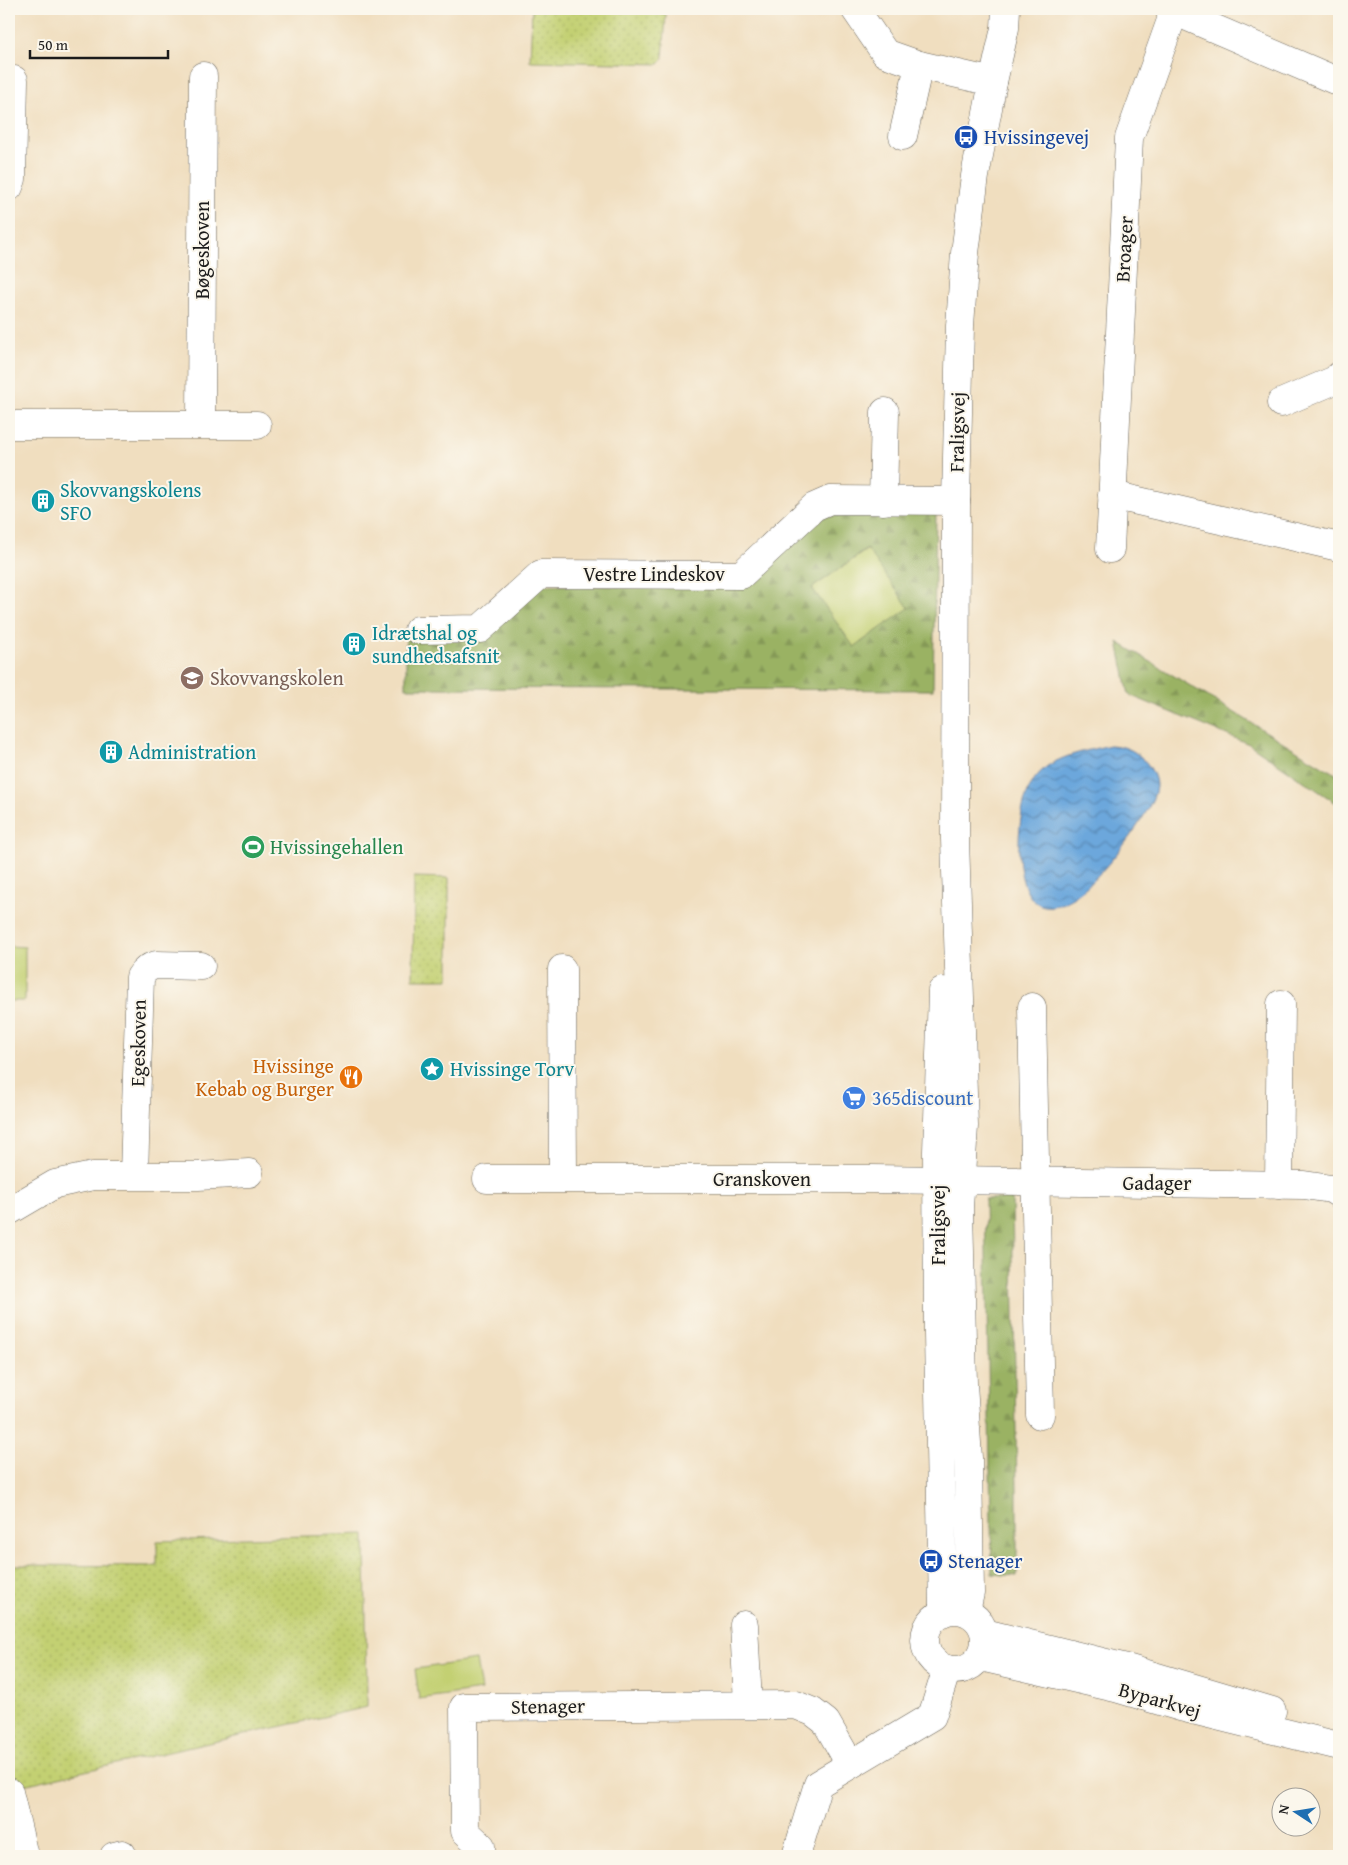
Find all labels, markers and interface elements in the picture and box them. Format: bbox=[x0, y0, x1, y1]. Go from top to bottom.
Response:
scale bar bbox=[30, 28, 168, 60]
text: 50 m bbox=[38, 34, 69, 55]
place label: Hvissingevej bbox=[984, 122, 1089, 151]
bus stop icon: Hvissingevej bbox=[953, 124, 979, 150]
street label: Bøgeskoven bbox=[187, 201, 216, 299]
street label: Broager bbox=[1107, 215, 1140, 283]
street label: Fraligsvej bbox=[941, 391, 972, 473]
place label: Skovvangskolens SFO bbox=[60, 475, 202, 527]
building icon: Skovvangskolens SFO bbox=[30, 488, 56, 514]
street label: Vestre Lindeskov bbox=[583, 559, 725, 588]
place label: Idrætshal og sundhedsafsnit bbox=[372, 618, 500, 670]
building icon: Idrætshal og sundhedsafsnit bbox=[341, 631, 367, 657]
place label: Skovvangskolen bbox=[210, 663, 344, 692]
school or university icon: Skovvangskolen bbox=[179, 665, 205, 691]
place label: Administration bbox=[128, 737, 256, 766]
building icon: Administration bbox=[98, 739, 124, 765]
place label: Hvissingehallen bbox=[270, 832, 403, 861]
sports icon: Hvissingehallen bbox=[240, 834, 266, 860]
street label: Egeskoven bbox=[122, 999, 153, 1087]
place label: Hvissinge Kebab og Burger bbox=[196, 1051, 334, 1103]
place label: Hvissinge Torv bbox=[450, 1054, 574, 1083]
place icon: Hvissinge Torv bbox=[419, 1056, 445, 1082]
restaurant icon: Hvissinge Kebab og Burger bbox=[338, 1064, 364, 1090]
place label: 365discount bbox=[872, 1083, 973, 1112]
supermarket icon: 365discount bbox=[841, 1085, 867, 1111]
street label: Granskoven bbox=[713, 1164, 811, 1193]
street label: Gadager bbox=[1123, 1168, 1191, 1197]
street label: Fraligsvej bbox=[923, 1185, 952, 1265]
place label: Stenager bbox=[948, 1546, 1022, 1575]
bus stop icon: Stenager bbox=[918, 1548, 944, 1574]
street label: Byparkvej bbox=[1116, 1674, 1205, 1725]
street label: Stenager bbox=[511, 1690, 585, 1721]
north arrow bbox=[1270, 1788, 1320, 1838]
text: N bbox=[1273, 1802, 1294, 1816]

